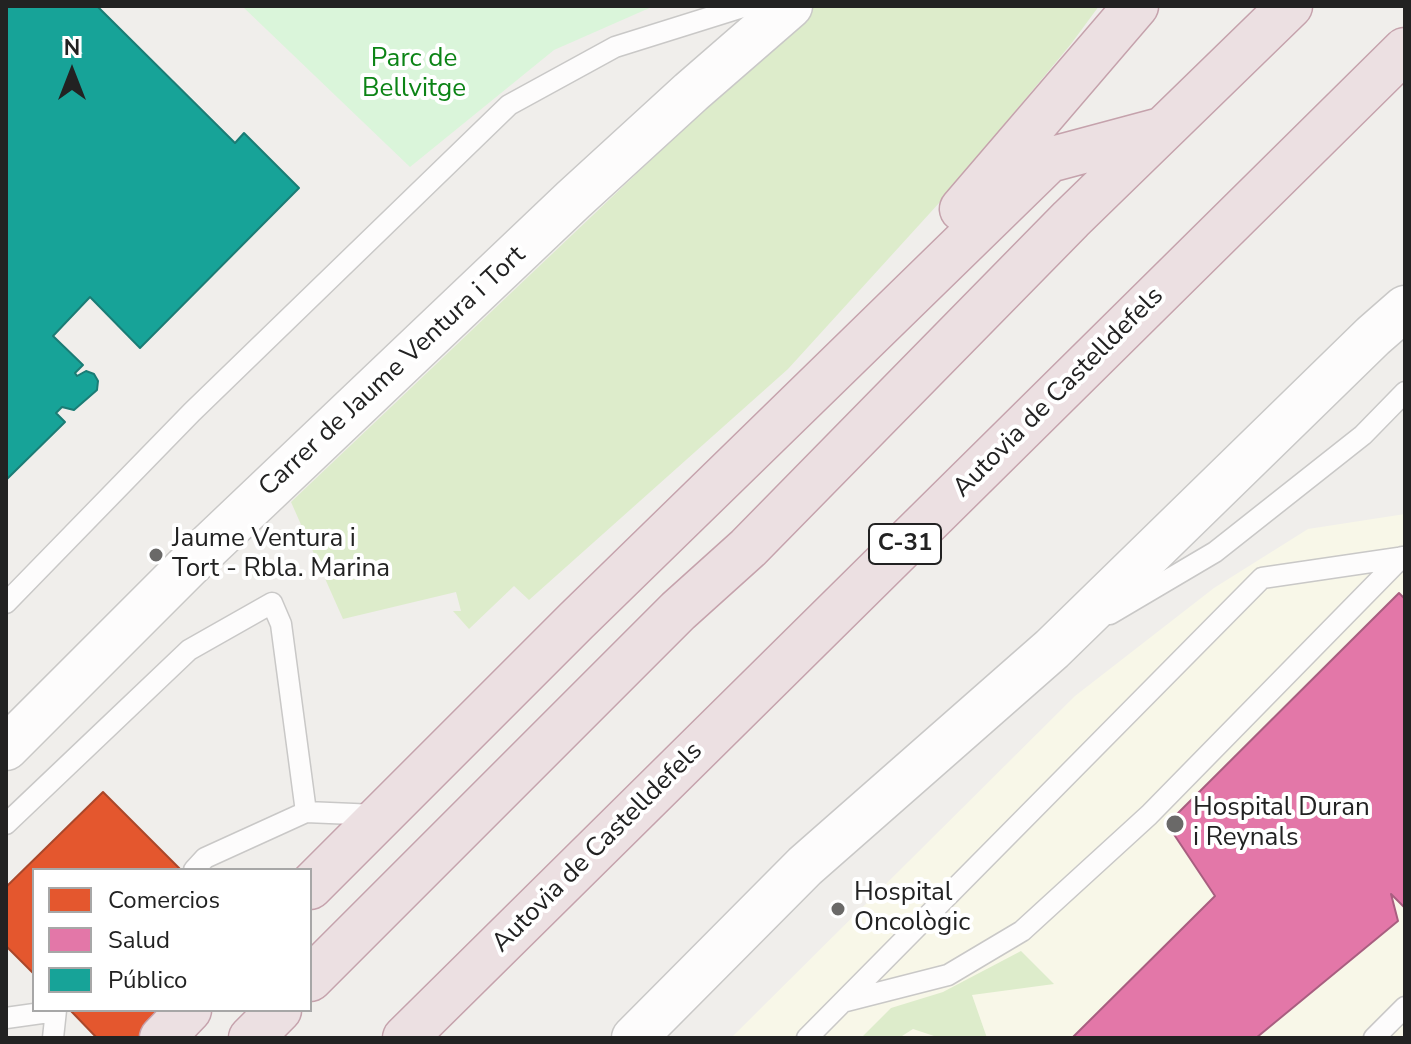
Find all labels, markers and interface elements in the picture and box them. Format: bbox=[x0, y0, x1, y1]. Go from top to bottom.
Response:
north arrow bbox=[32, 32, 112, 112]
text: N bbox=[64, 33, 80, 63]
park label: Parc de Bellvitge bbox=[362, 44, 466, 106]
street label: Carrer de Jaume Ventura i Tort bbox=[253, 240, 533, 504]
street label: Autovia de Castelldefels bbox=[947, 281, 1171, 505]
place label: Jaume Ventura i Tort - Rbla. Marina bbox=[172, 524, 390, 586]
road number: C-31 bbox=[869, 524, 941, 564]
marker: Jaume Ventura i Tort - Rbla. Marina bbox=[147, 546, 165, 564]
street label: Autovia de Castelldefels bbox=[486, 736, 710, 960]
place label: Hospital Duran i Reynals bbox=[1193, 793, 1370, 854]
marker: Hospital Duran i Reynals bbox=[1164, 813, 1186, 835]
legend bbox=[32, 868, 312, 1012]
place label: Hospital Oncològic bbox=[854, 878, 970, 940]
text: Comercios bbox=[108, 884, 220, 916]
marker: Hospital Oncològic bbox=[829, 900, 847, 918]
text: Salud bbox=[108, 924, 170, 956]
text: Público bbox=[108, 964, 187, 996]

